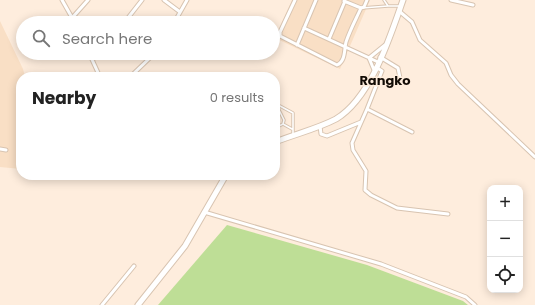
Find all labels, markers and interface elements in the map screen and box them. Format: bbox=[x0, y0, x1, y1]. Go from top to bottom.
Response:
search box bbox=[16, 16, 280, 60]
icon: search bbox=[30, 27, 52, 49]
text: Search here bbox=[62, 28, 152, 49]
district label: Rangko bbox=[359, 71, 411, 90]
text: Nearby bbox=[32, 86, 96, 110]
text: 0 results bbox=[210, 88, 264, 107]
map controls bbox=[487, 185, 523, 293]
button: + bbox=[487, 185, 523, 221]
button: − bbox=[487, 221, 523, 257]
button: locate bbox=[487, 257, 523, 293]

